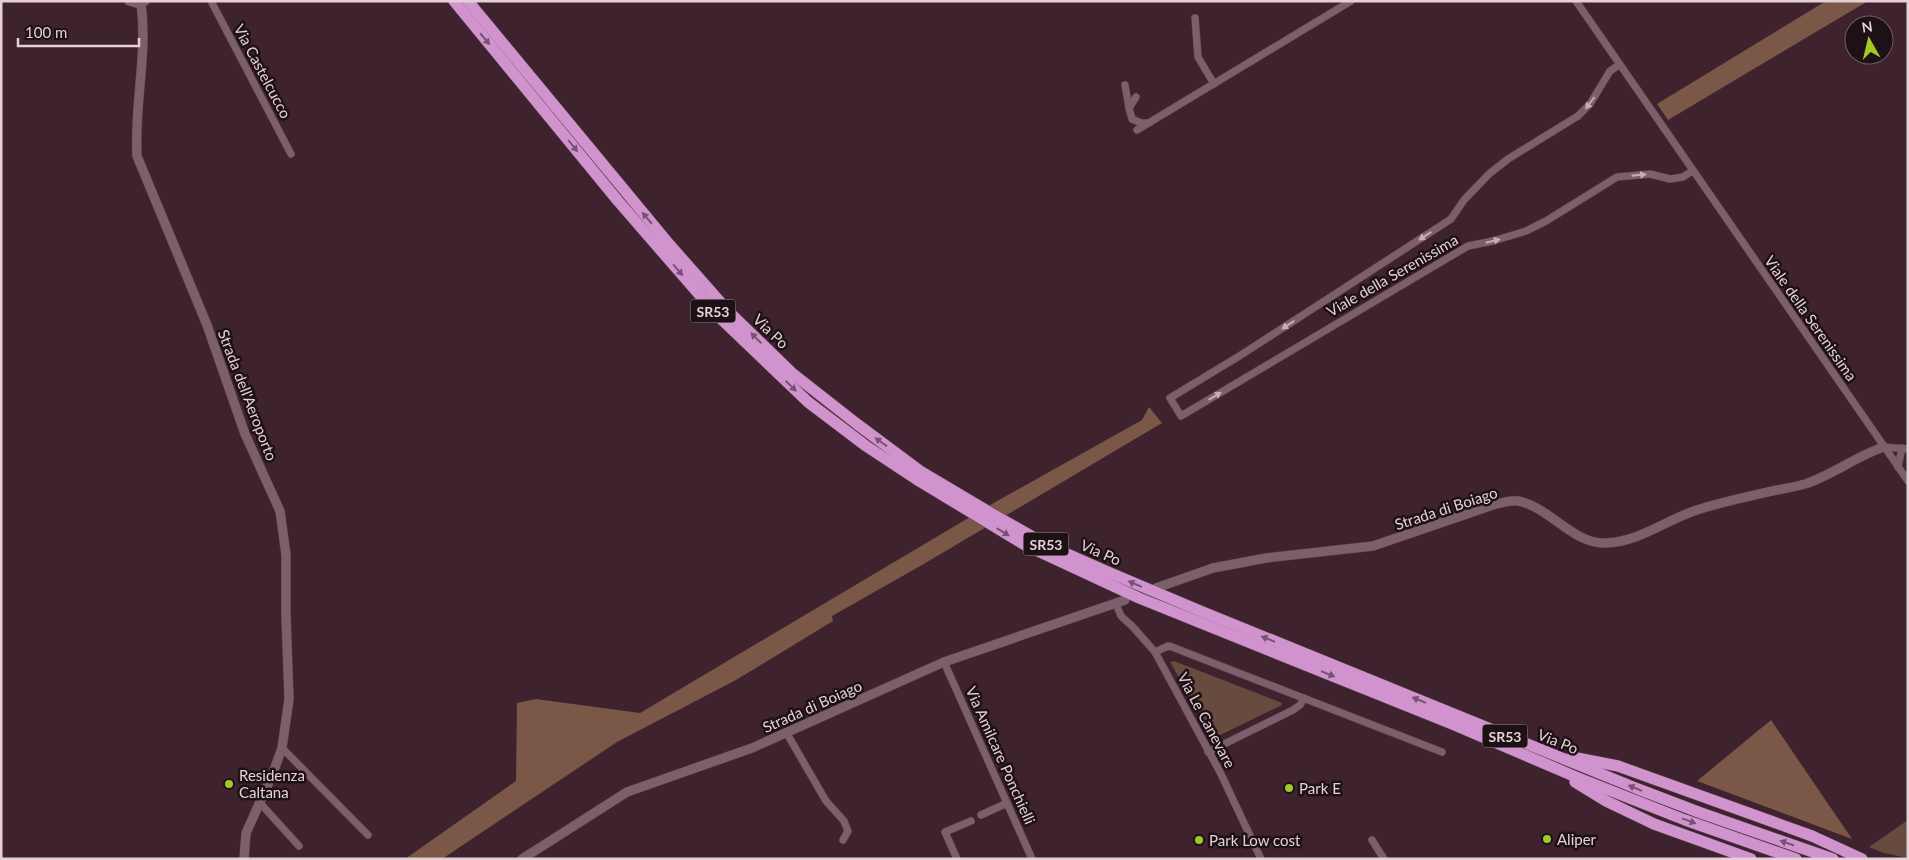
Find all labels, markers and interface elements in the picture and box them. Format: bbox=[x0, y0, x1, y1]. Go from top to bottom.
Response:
scale bar bbox=[18, 15, 139, 47]
north arrow bbox=[1844, 15, 1894, 65]
text: N bbox=[1861, 17, 1874, 36]
street label: Via Castelcucco bbox=[231, 21, 295, 121]
text: 100 m bbox=[25, 23, 67, 41]
one-way arrow bbox=[480, 32, 491, 45]
one-way arrow bbox=[1584, 96, 1595, 109]
one-way arrow bbox=[568, 139, 579, 152]
one-way arrow bbox=[1631, 171, 1647, 179]
one-way arrow bbox=[642, 212, 653, 225]
street label: Viale della Serenissima bbox=[1323, 230, 1461, 320]
one-way arrow bbox=[1418, 232, 1431, 241]
one-way arrow bbox=[1485, 237, 1500, 245]
street label: Viale della Serenissima bbox=[1761, 252, 1861, 384]
one-way arrow bbox=[672, 264, 683, 277]
road number: SR53 bbox=[690, 300, 736, 322]
street label: Via Po bbox=[750, 310, 792, 352]
one-way arrow bbox=[1282, 320, 1295, 329]
street label: Strada dell'Aeroporto bbox=[215, 327, 281, 463]
one-way arrow bbox=[751, 332, 763, 344]
one-way arrow bbox=[785, 380, 797, 392]
one-way arrow bbox=[1208, 392, 1221, 401]
one-way arrow bbox=[874, 437, 888, 447]
street label: Strada di Boiago bbox=[1392, 483, 1500, 533]
one-way arrow bbox=[996, 527, 1009, 536]
road number: SR53 bbox=[1024, 532, 1068, 556]
street label: Via Po bbox=[1078, 535, 1124, 569]
one-way arrow bbox=[1128, 579, 1142, 587]
one-way arrow bbox=[1261, 635, 1276, 643]
street label: Via Le Canevare bbox=[1174, 669, 1240, 771]
one-way arrow bbox=[1321, 671, 1335, 679]
street label: Strada di Boiago bbox=[760, 676, 864, 736]
street label: Via Amilcare Ponchielli bbox=[962, 683, 1040, 827]
one-way arrow bbox=[1412, 696, 1426, 704]
road number: SR53 bbox=[1482, 724, 1528, 748]
street label: Via Po bbox=[1535, 725, 1581, 757]
place label: Residenza Caltana bbox=[239, 766, 305, 801]
marker: Residenza Caltana bbox=[223, 778, 235, 790]
place label: Park E bbox=[1299, 779, 1341, 797]
marker: Park E bbox=[1283, 782, 1295, 794]
one-way arrow bbox=[1627, 783, 1642, 791]
one-way arrow bbox=[1682, 818, 1697, 825]
place label: Aliper bbox=[1557, 830, 1597, 848]
place label: Park Low cost bbox=[1209, 831, 1301, 849]
marker: Aliper bbox=[1541, 833, 1553, 845]
marker: Park Low cost bbox=[1193, 834, 1205, 846]
one-way arrow bbox=[1780, 839, 1795, 846]

